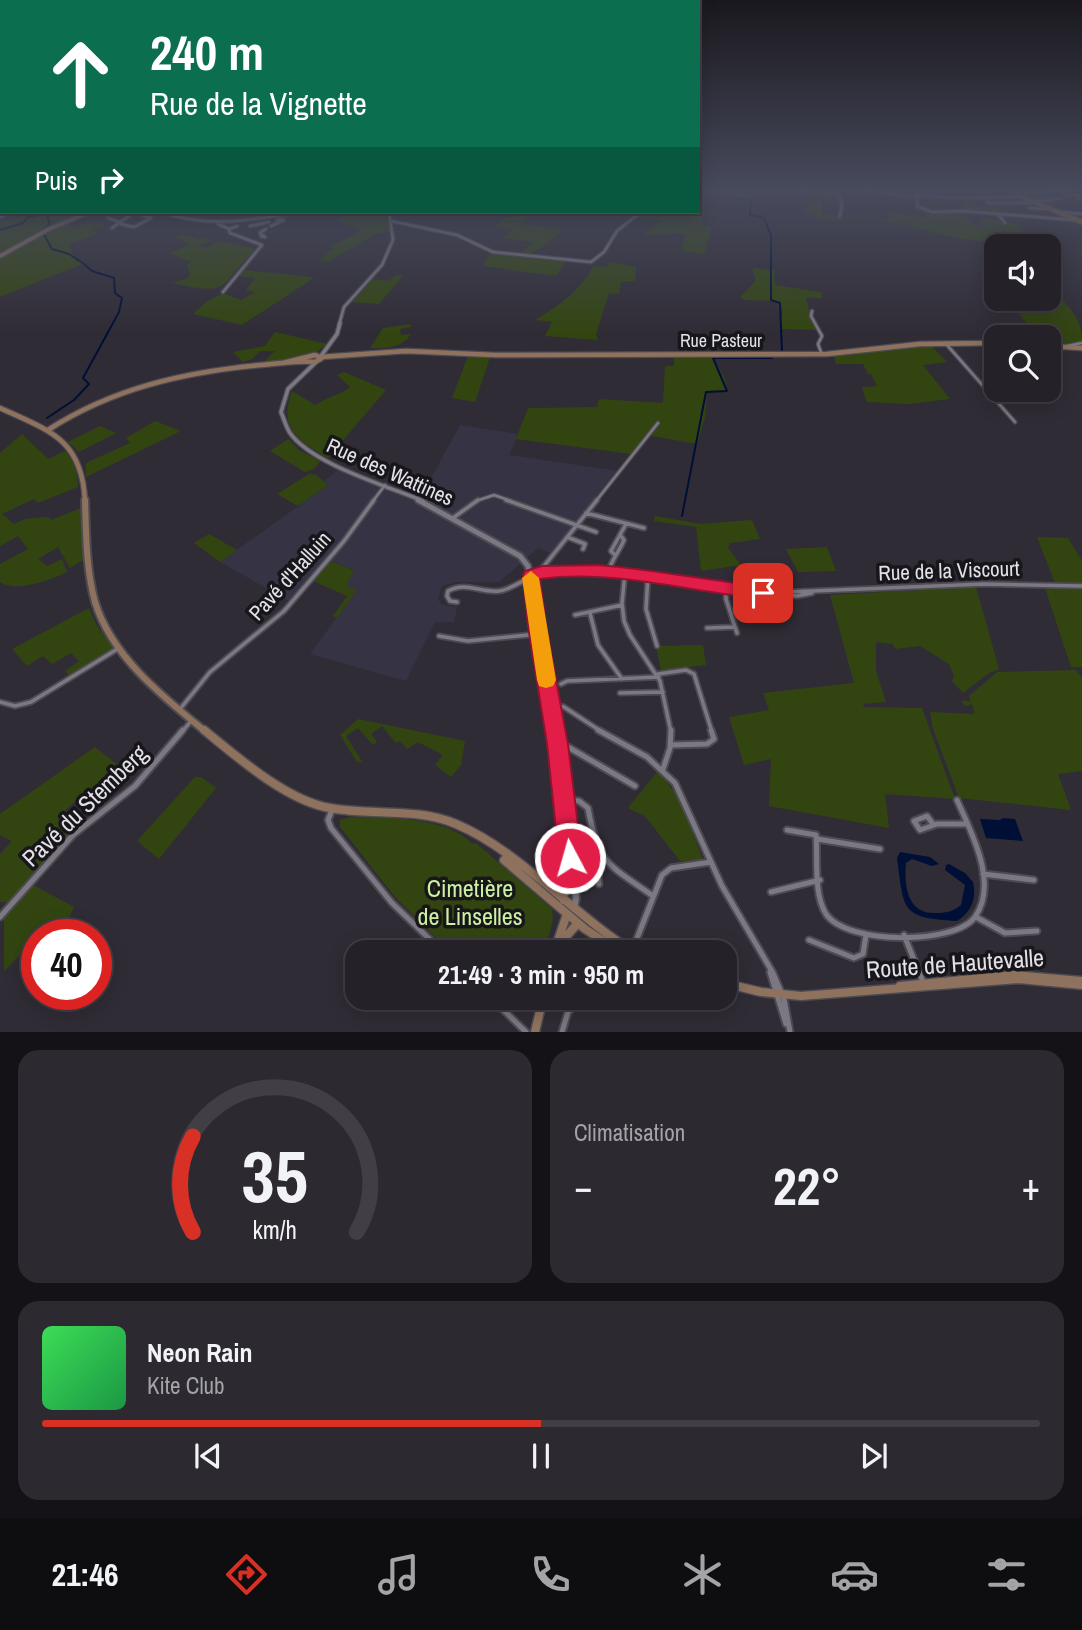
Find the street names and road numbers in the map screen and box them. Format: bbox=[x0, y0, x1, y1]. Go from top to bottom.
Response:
street label: Rue Pasteur bbox=[680, 328, 762, 353]
street label: Rue des Wattines bbox=[322, 431, 458, 512]
street label: Pavé d'Halluin bbox=[242, 525, 337, 626]
street label: Rue de la Viscourt bbox=[878, 554, 1020, 587]
street label: Pavé du Stemberg bbox=[15, 737, 154, 873]
street label: Route de Hautevalle bbox=[865, 941, 1045, 985]

